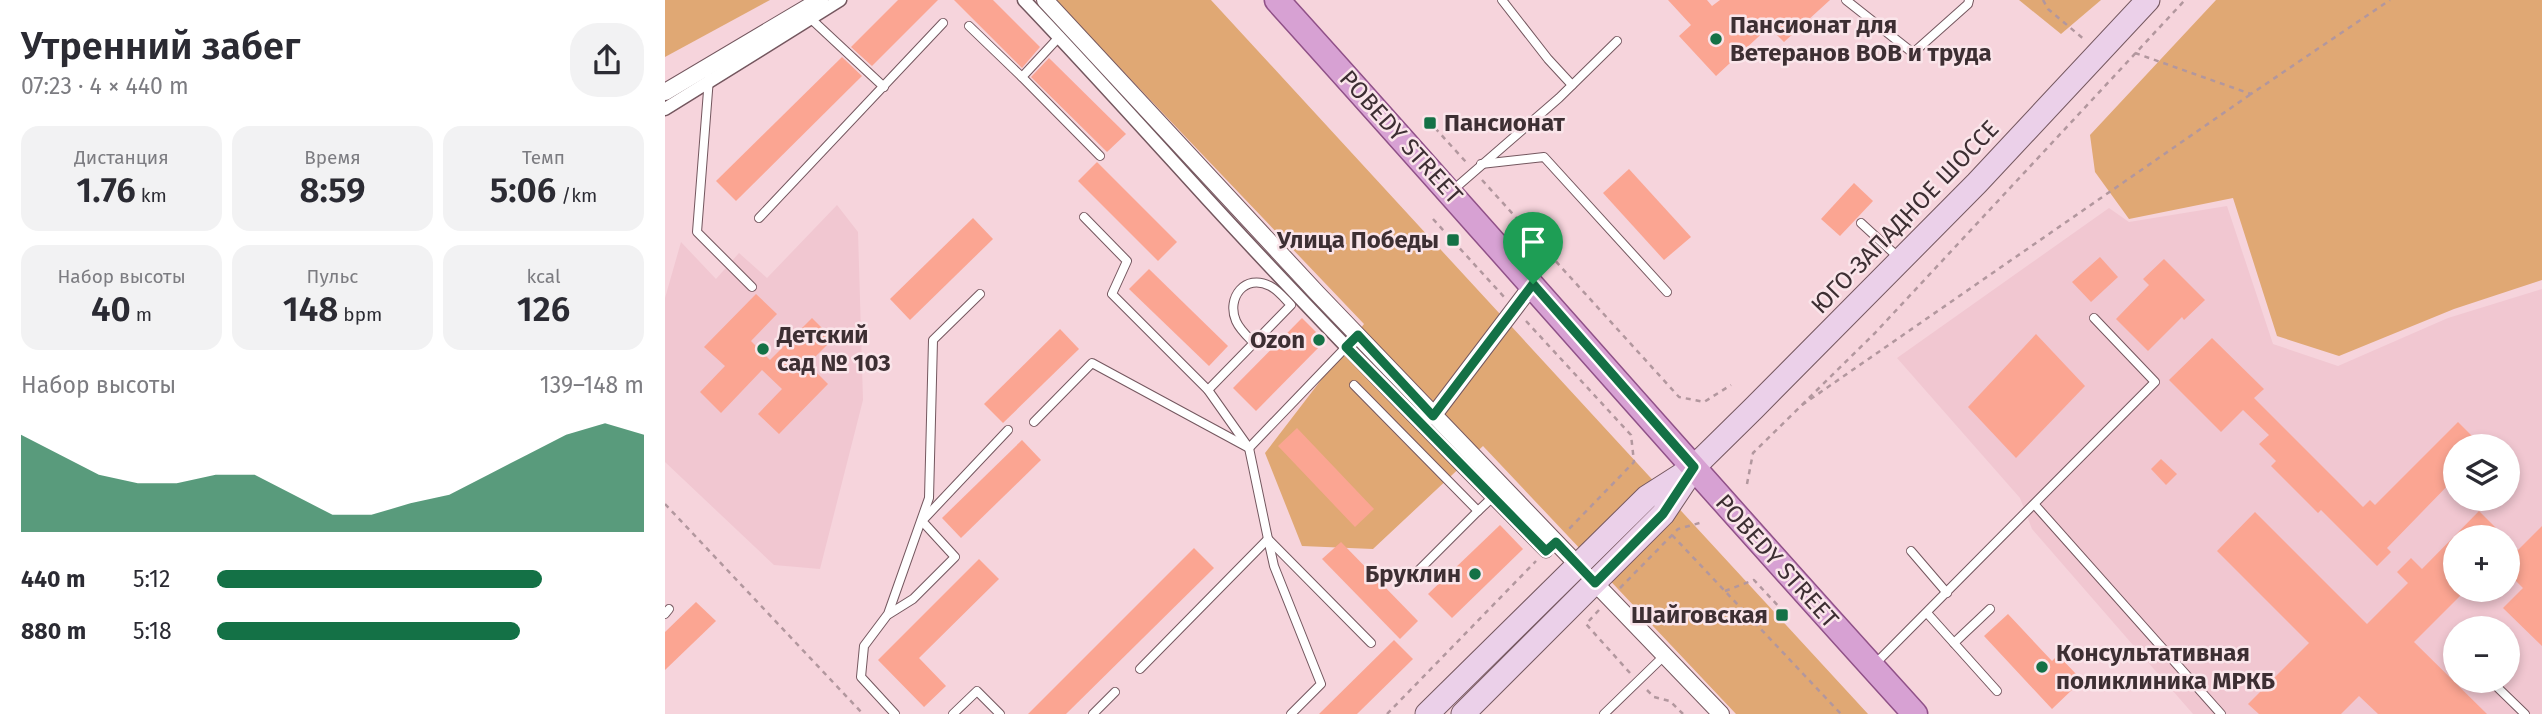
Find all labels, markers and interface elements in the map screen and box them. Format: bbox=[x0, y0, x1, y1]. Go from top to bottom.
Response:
place label: Пансионат для Ветеранов ВОВ и труда bbox=[1730, 11, 1992, 67]
text: Утренний забег bbox=[21, 23, 300, 69]
button: share bbox=[570, 23, 644, 97]
marker: Пансионат для Ветеранов ВОВ и труда bbox=[1708, 31, 1724, 47]
street label: POBEDY STREET bbox=[1334, 65, 1469, 210]
text: 07:23 · 4 × 440 m bbox=[21, 72, 189, 100]
place label: Пансионат bbox=[1444, 109, 1566, 137]
marker: Пансионат bbox=[1422, 115, 1438, 131]
street label: ЮГО-ЗАПАДНОЕ ШОССЕ bbox=[1805, 115, 2005, 319]
text: Дистанция bbox=[74, 146, 169, 169]
text: Время bbox=[304, 146, 361, 169]
text: Темп bbox=[522, 146, 565, 169]
text: 1.76 bbox=[76, 169, 136, 211]
text: 8:59 bbox=[300, 169, 365, 211]
text: 5:06 bbox=[490, 169, 556, 211]
text: km bbox=[136, 184, 167, 207]
text: /km bbox=[556, 184, 597, 207]
pin bbox=[1503, 212, 1563, 284]
icon: arrive bbox=[1514, 223, 1552, 261]
place label: Улица Победы bbox=[1276, 226, 1439, 254]
marker: Улица Победы bbox=[1445, 232, 1461, 248]
text: Набор высоты bbox=[57, 265, 186, 288]
text: Пульс bbox=[307, 265, 358, 288]
text: kcal bbox=[526, 265, 561, 288]
text: 40 bbox=[91, 288, 131, 330]
text: 148 bbox=[283, 288, 338, 330]
text: 126 bbox=[517, 288, 570, 330]
text: m bbox=[131, 303, 152, 326]
text: bpm bbox=[338, 303, 382, 326]
place label: Детский сад № 103 bbox=[776, 321, 891, 377]
place label: Ozon bbox=[1250, 326, 1305, 354]
marker: Ozon bbox=[1311, 332, 1327, 348]
marker: Детский сад № 103 bbox=[755, 341, 771, 357]
text: Набор высоты bbox=[21, 371, 176, 399]
text: 139–148 m bbox=[540, 371, 644, 399]
map controls bbox=[2443, 434, 2520, 693]
button: layers bbox=[2443, 434, 2520, 511]
street label: POBEDY STREET bbox=[1710, 489, 1845, 634]
button: + bbox=[2443, 525, 2520, 602]
place label: Бруклин bbox=[1365, 560, 1461, 588]
text: 440 m bbox=[21, 565, 85, 593]
text: 5:12 bbox=[133, 565, 170, 593]
marker: Бруклин bbox=[1467, 566, 1483, 582]
place label: Шайговская bbox=[1631, 601, 1768, 629]
marker: Шайговская bbox=[1774, 607, 1790, 623]
button: − bbox=[2443, 616, 2520, 693]
text: 880 m bbox=[21, 617, 86, 645]
text: 5:18 bbox=[133, 617, 172, 645]
place label: Консультативная поликлиника МРКБ bbox=[2056, 639, 2275, 695]
marker: Консультативная поликлиника МРКБ bbox=[2034, 659, 2050, 675]

